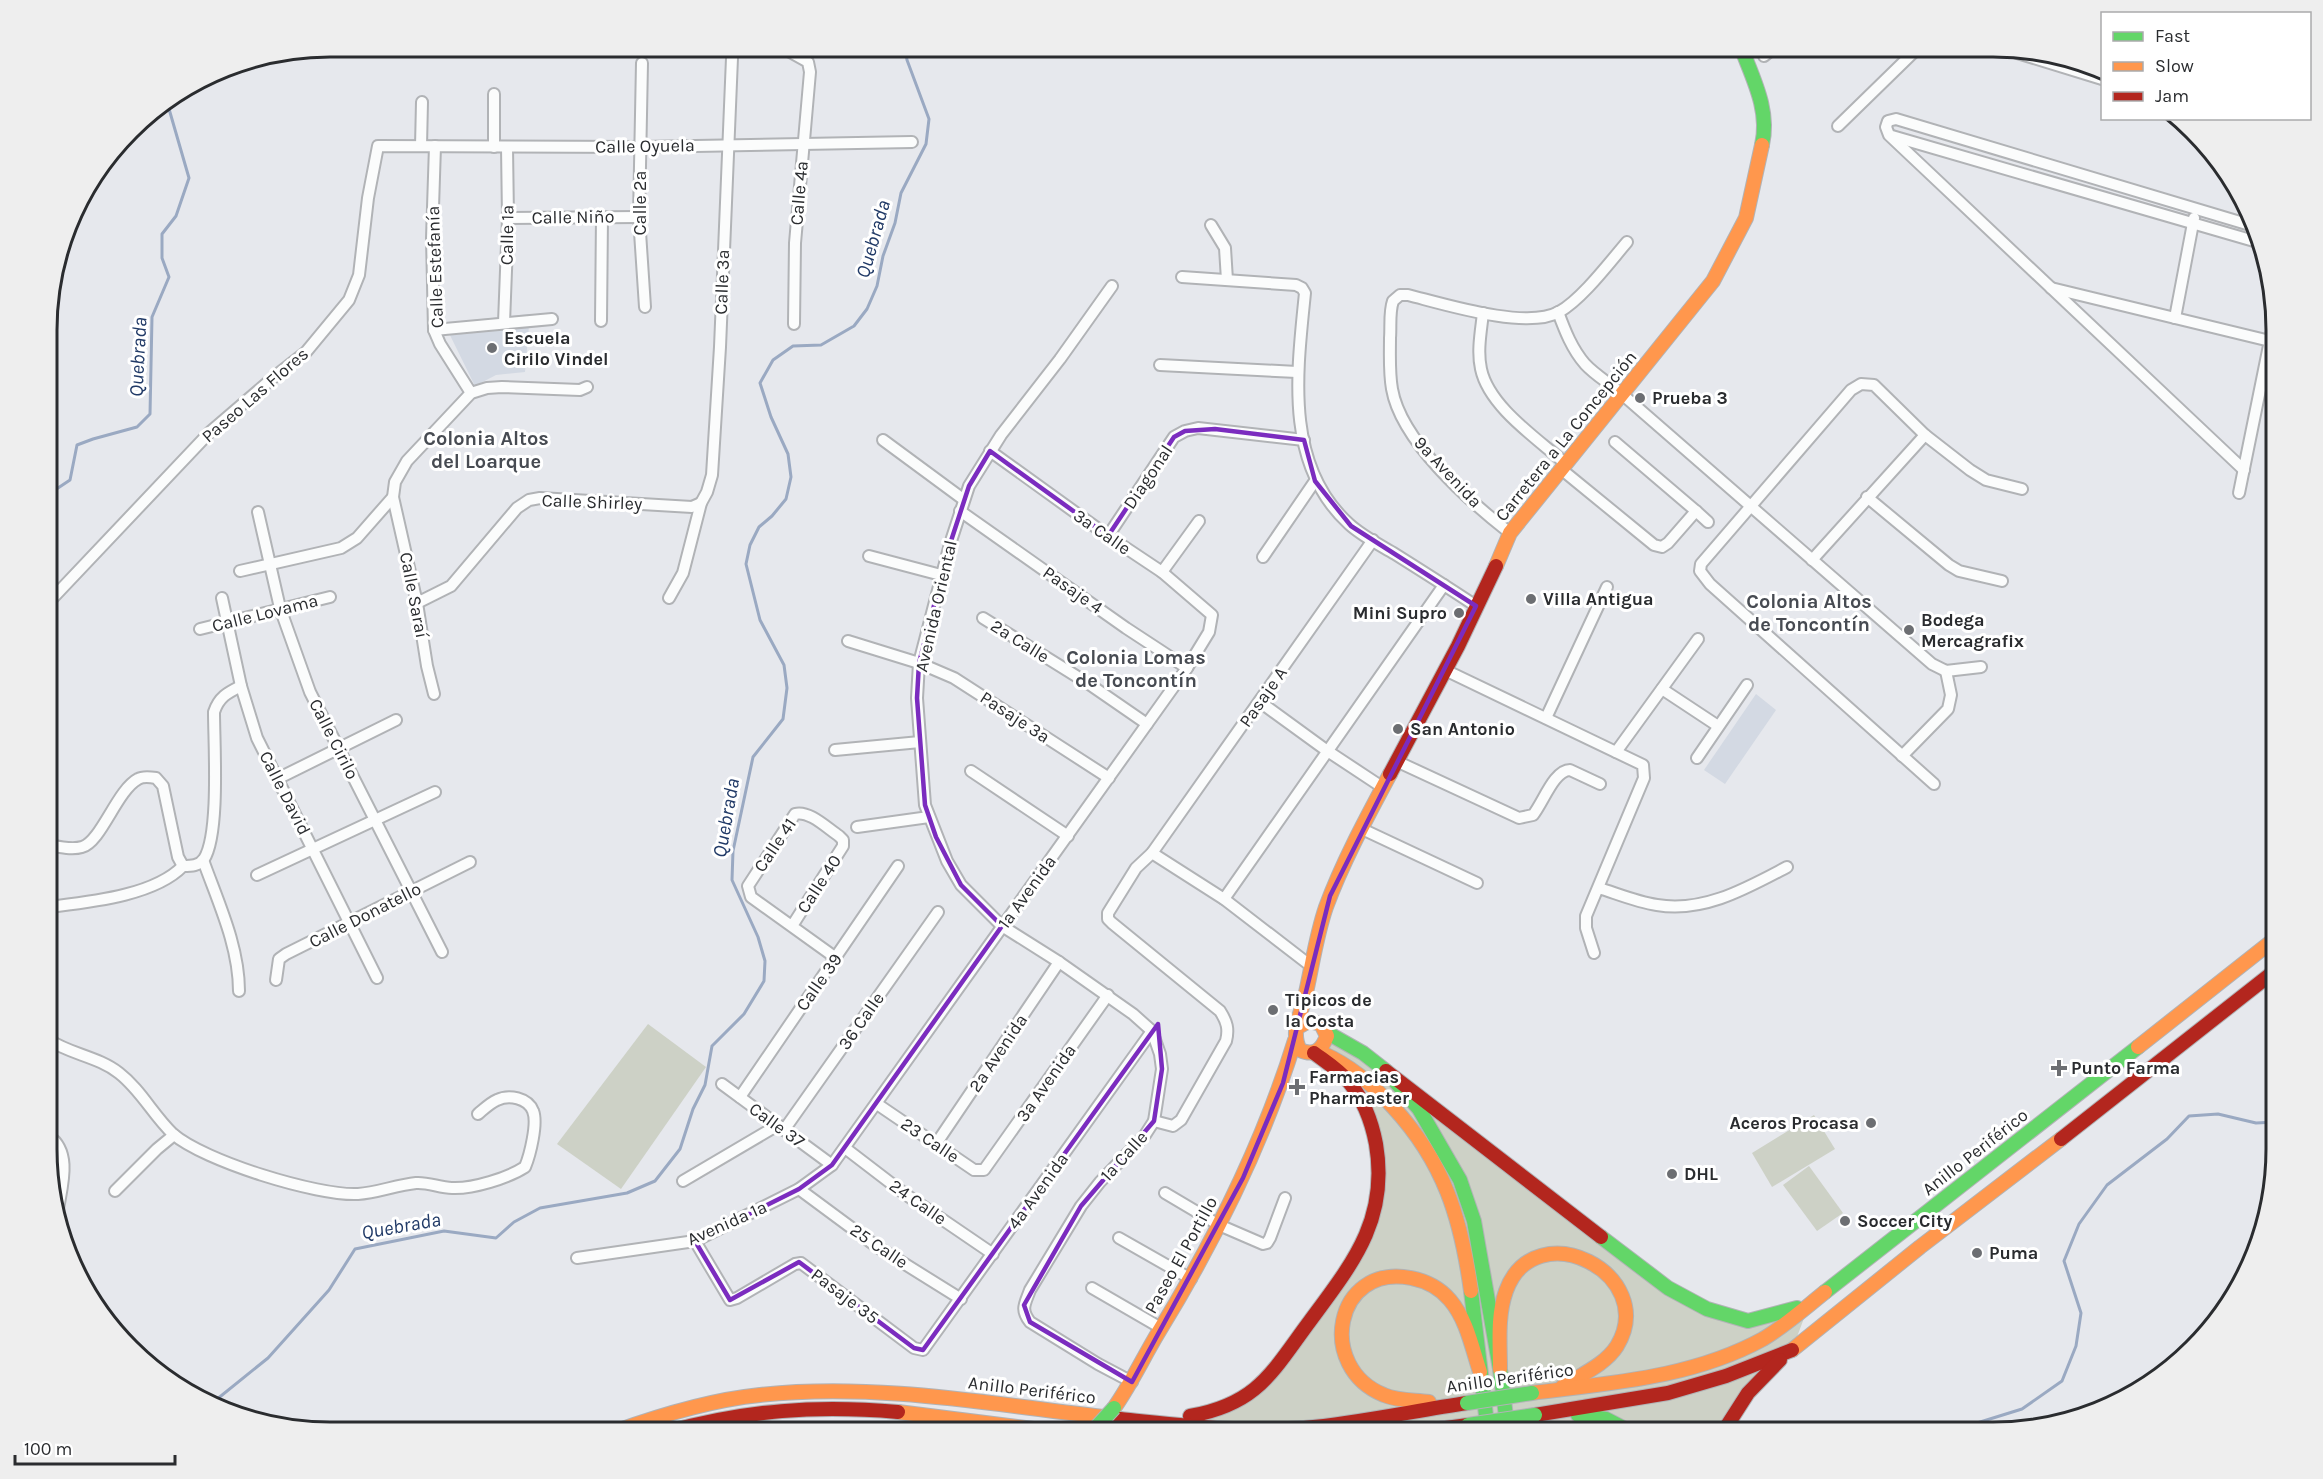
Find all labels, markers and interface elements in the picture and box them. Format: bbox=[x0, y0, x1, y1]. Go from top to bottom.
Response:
legend bbox=[2101, 12, 2311, 120]
text: Fast bbox=[2155, 25, 2190, 47]
text: Slow bbox=[2155, 55, 2194, 77]
text: Jam bbox=[2155, 85, 2189, 107]
street label: Calle Oyuela bbox=[595, 134, 695, 158]
street label: Calle 4a bbox=[785, 160, 813, 226]
street label: Calle 2a bbox=[629, 171, 651, 235]
water label: Quebrada bbox=[851, 197, 895, 281]
street label: Calle Estefanía bbox=[422, 205, 448, 329]
street label: Calle 1a bbox=[495, 205, 519, 265]
street label: Calle Niño bbox=[531, 205, 615, 229]
street label: Calle 3a bbox=[710, 249, 734, 315]
water label: Quebrada bbox=[124, 316, 152, 398]
place label: Escuela Cirilo Vindel bbox=[504, 327, 609, 370]
marker: Escuela Cirilo Vindel bbox=[485, 341, 499, 355]
street label: Paseo Las Flores bbox=[197, 343, 313, 447]
street label: Carretera a La Concepción bbox=[1490, 346, 1642, 526]
place label: Prueba 3 bbox=[1652, 387, 1728, 409]
marker: Prueba 3 bbox=[1633, 391, 1647, 405]
district label: Colonia Altos del Loarque bbox=[423, 427, 549, 473]
street label: 9a Avenida bbox=[1409, 432, 1487, 512]
street label: Diagonal bbox=[1118, 441, 1178, 513]
street label: Calle Shirley bbox=[541, 489, 643, 515]
street label: 3a Calle bbox=[1069, 504, 1135, 560]
street label: Avenida Oriental bbox=[910, 538, 962, 674]
street label: Calle Saraí bbox=[395, 550, 433, 640]
street label: Pasaje 4 bbox=[1039, 561, 1107, 619]
place label: Villa Antigua bbox=[1543, 588, 1654, 610]
street label: Calle Lovama bbox=[210, 589, 320, 637]
district label: Colonia Altos de Toncontín bbox=[1746, 590, 1872, 636]
marker: Villa Antigua bbox=[1524, 592, 1538, 606]
place label: Mini Supro bbox=[1353, 602, 1447, 624]
marker: Mini Supro bbox=[1452, 606, 1466, 620]
place label: Bodega Mercagrafix bbox=[1921, 609, 2024, 652]
street label: 2a Calle bbox=[987, 614, 1053, 668]
marker: Bodega Mercagrafix bbox=[1902, 623, 1916, 637]
district label: Colonia Lomas de Toncontín bbox=[1066, 646, 1206, 692]
street label: Pasaje A bbox=[1234, 663, 1292, 731]
street label: Pasaje 3a bbox=[976, 686, 1054, 748]
street label: Calle Cirilo bbox=[304, 695, 364, 783]
place label: San Antonio bbox=[1410, 718, 1515, 740]
marker: San Antonio bbox=[1391, 722, 1405, 736]
street label: Calle David bbox=[254, 747, 316, 839]
water label: Quebrada bbox=[708, 777, 744, 859]
street label: Calle 41 bbox=[749, 814, 801, 876]
street label: Calle 40 bbox=[792, 851, 846, 917]
street label: 1a Avenida bbox=[993, 851, 1061, 933]
street label: Calle Donatello bbox=[305, 877, 425, 953]
street label: Calle 39 bbox=[791, 949, 847, 1015]
street label: 36 Calle bbox=[833, 988, 889, 1054]
place label: Tipicos de la Costa bbox=[1285, 989, 1372, 1032]
marker: Tipicos de la Costa bbox=[1266, 1003, 1280, 1017]
street label: 2a Avenida bbox=[964, 1010, 1032, 1096]
street label: 3a Avenida bbox=[1011, 1040, 1081, 1126]
place label: Punto Farma bbox=[2071, 1057, 2180, 1079]
marker: Punto Farma bbox=[2052, 1061, 2066, 1075]
place label: Farmacias Pharmaster bbox=[1309, 1066, 1409, 1109]
marker: Farmacias Pharmaster bbox=[1290, 1080, 1304, 1094]
street label: Calle 37 bbox=[745, 1097, 810, 1153]
street label: Anillo Periférico bbox=[1918, 1104, 2032, 1200]
place label: Aceros Procasa bbox=[1730, 1112, 1859, 1134]
street label: 23 Calle bbox=[897, 1113, 963, 1167]
marker: Aceros Procasa bbox=[1864, 1116, 1878, 1130]
street label: 1a Calle bbox=[1096, 1126, 1152, 1186]
street label: 4a Avenida bbox=[1003, 1148, 1073, 1234]
place label: DHL bbox=[1684, 1163, 1718, 1185]
marker: DHL bbox=[1665, 1167, 1679, 1181]
street label: 24 Calle bbox=[885, 1174, 951, 1230]
street label: Paseo El Portillo bbox=[1140, 1193, 1222, 1317]
street label: Avenida 1a bbox=[684, 1196, 770, 1250]
water label: Quebrada bbox=[360, 1208, 442, 1244]
place label: Soccer City bbox=[1857, 1210, 1952, 1232]
marker: Soccer City bbox=[1838, 1214, 1852, 1228]
street label: 25 Calle bbox=[846, 1219, 912, 1273]
place label: Puma bbox=[1989, 1242, 2038, 1264]
marker: Puma bbox=[1970, 1246, 1984, 1260]
street label: Pasaje 35 bbox=[807, 1263, 883, 1329]
street label: Anillo Periférico bbox=[1445, 1358, 1575, 1398]
street label: Anillo Periférico bbox=[967, 1371, 1097, 1409]
scale bar bbox=[15, 1428, 176, 1466]
text: 100 m bbox=[24, 1438, 72, 1460]

